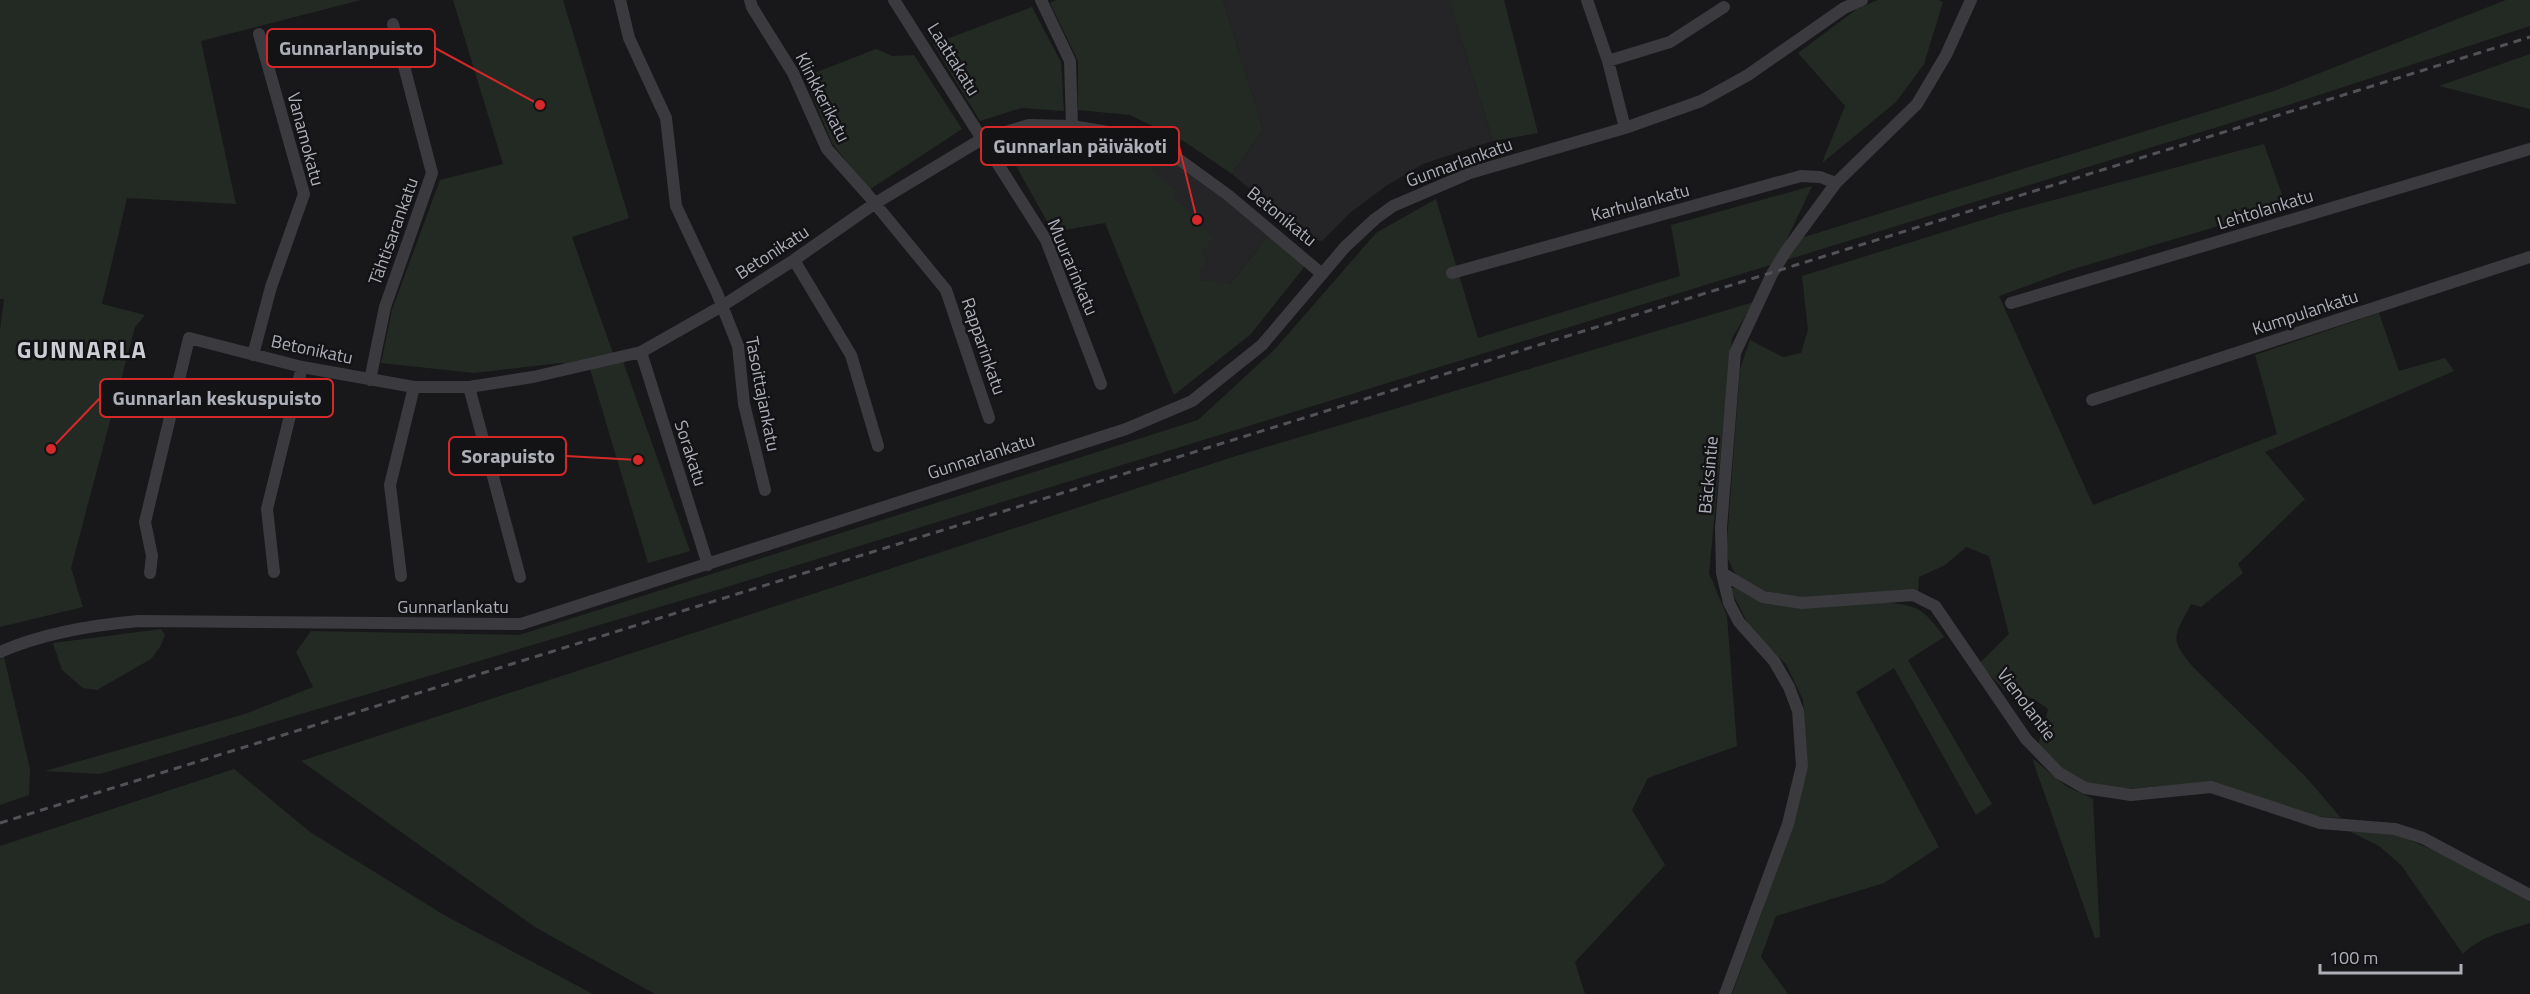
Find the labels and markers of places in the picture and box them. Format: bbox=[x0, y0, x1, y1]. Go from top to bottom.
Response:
callout: Gunnarlanpuisto bbox=[267, 29, 435, 67]
callout: Gunnarlan päiväkoti bbox=[981, 127, 1179, 165]
callout: Gunnarlan keskuspuisto bbox=[100, 379, 333, 417]
callout: Sorapuisto bbox=[449, 437, 566, 475]

